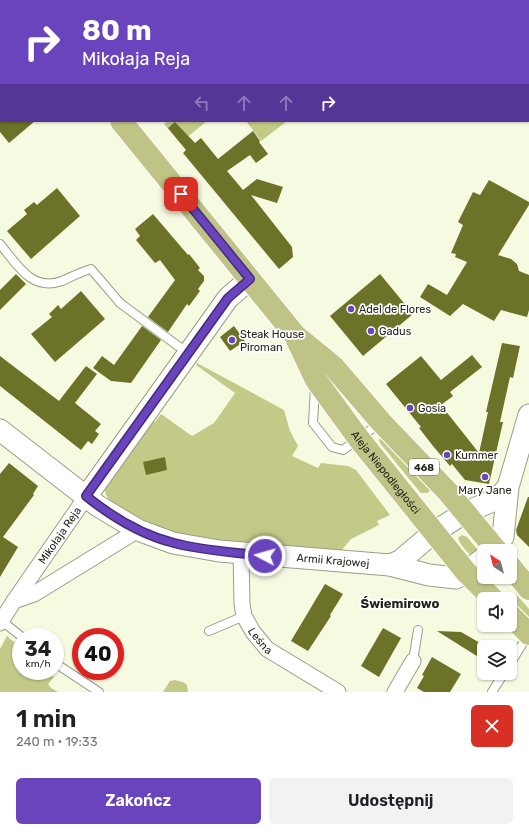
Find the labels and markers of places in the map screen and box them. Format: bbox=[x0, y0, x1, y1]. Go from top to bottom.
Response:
pin bbox=[164, 177, 198, 211]
place label: Adel de Flores bbox=[359, 303, 431, 316]
marker: Adel de Flores bbox=[346, 304, 356, 314]
place label: Gadus bbox=[379, 325, 412, 338]
marker: Gadus bbox=[366, 326, 376, 336]
place label: Steak House Piroman bbox=[240, 328, 304, 354]
marker: Steak House Piroman bbox=[227, 335, 237, 345]
place label: Gosia bbox=[418, 402, 446, 415]
marker: Gosia bbox=[405, 403, 415, 413]
place label: Kummer bbox=[455, 449, 499, 462]
marker: Kummer bbox=[442, 450, 452, 460]
marker: Mary Jane bbox=[480, 472, 490, 482]
place label: Mary Jane bbox=[458, 484, 512, 497]

